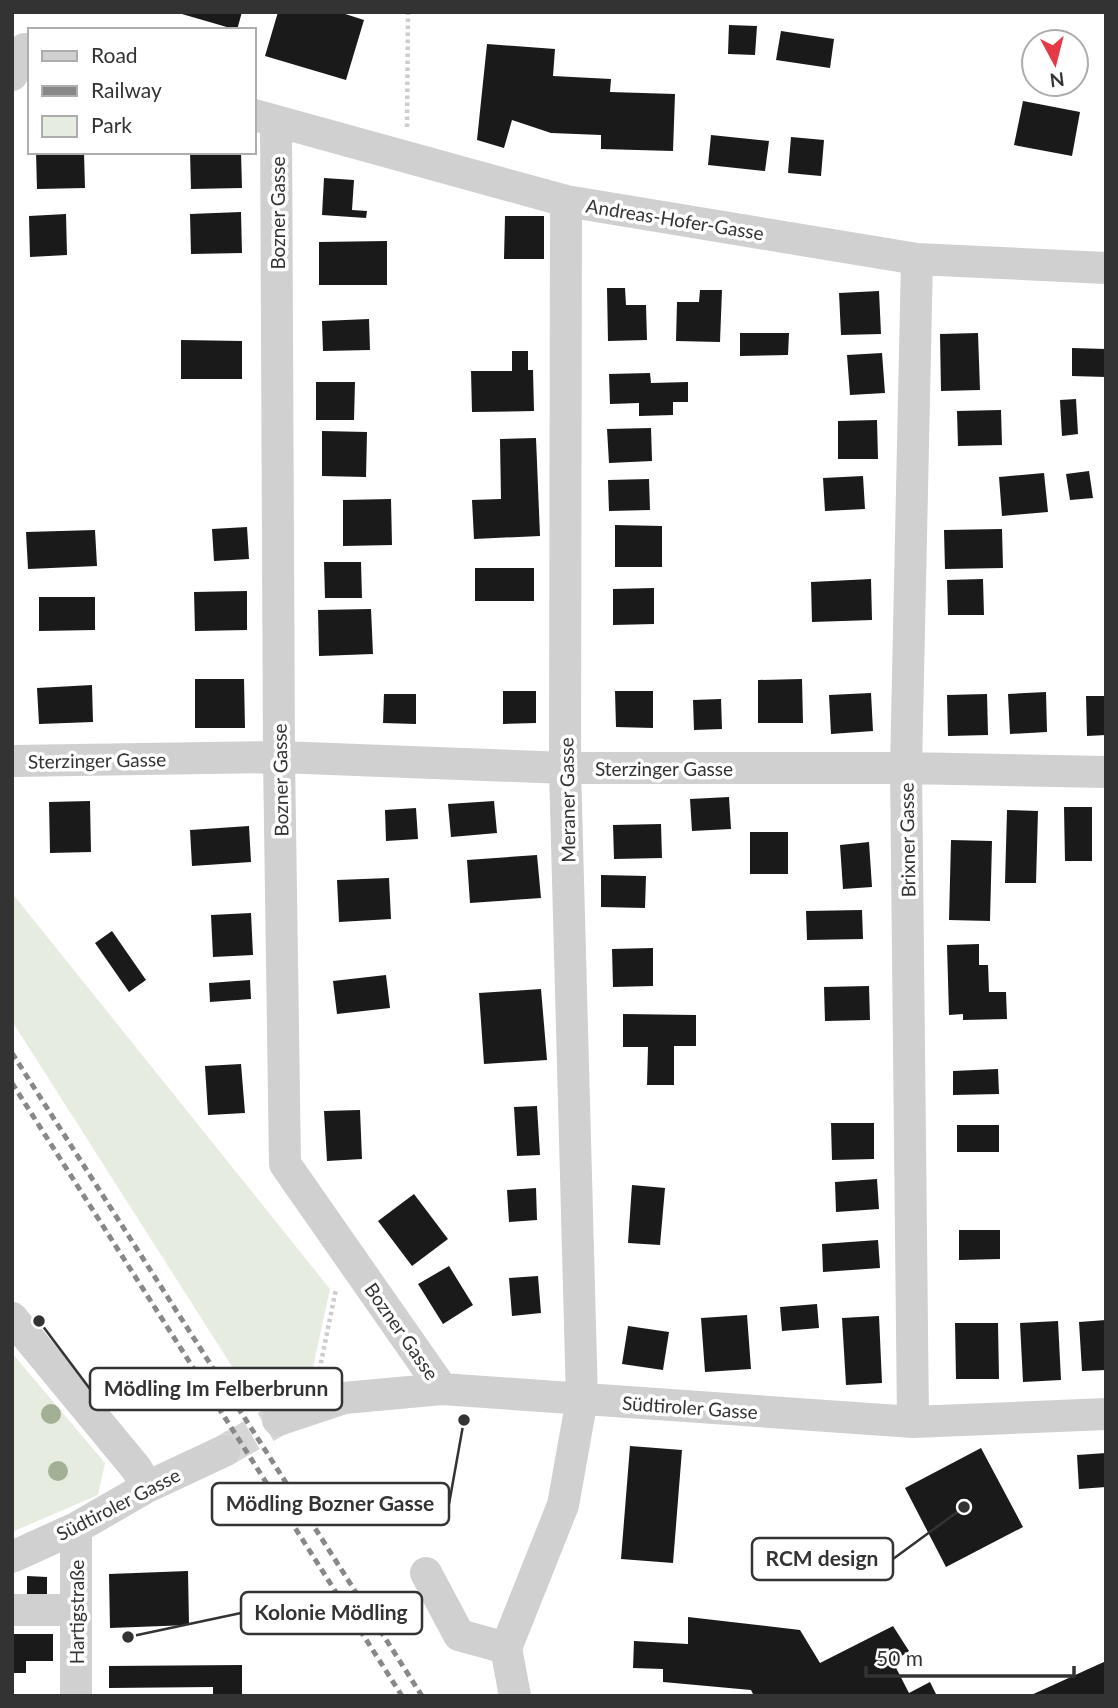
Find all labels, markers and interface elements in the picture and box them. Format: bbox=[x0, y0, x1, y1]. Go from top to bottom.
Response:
legend bbox=[28, 28, 256, 154]
north arrow bbox=[1020, 28, 1090, 98]
text: Road bbox=[91, 42, 138, 67]
text: N bbox=[1048, 68, 1066, 93]
text: Railway bbox=[91, 77, 162, 102]
text: Park bbox=[91, 112, 132, 137]
street label: Bozner Gasse bbox=[266, 156, 289, 270]
street label: Andreas-Hofer-Gasse bbox=[584, 194, 766, 244]
street label: Bozner Gasse bbox=[268, 723, 292, 837]
street label: Meraner Gasse bbox=[554, 737, 580, 863]
street label: Sterzinger Gasse bbox=[28, 747, 166, 773]
street label: Sterzinger Gasse bbox=[595, 757, 733, 780]
street label: Brixner Gasse bbox=[895, 782, 919, 898]
street label: Bozner Gasse bbox=[360, 1278, 444, 1384]
callout: Mödling Im Felberbrunn bbox=[90, 1368, 342, 1410]
text: Mödling Im Felberbrunn bbox=[104, 1375, 328, 1400]
street label: Südtiroler Gasse bbox=[621, 1391, 759, 1423]
street label: Südtiroler Gasse bbox=[52, 1463, 184, 1545]
callout: Mödling Bozner Gasse bbox=[212, 1483, 449, 1525]
text: Mödling Bozner Gasse bbox=[226, 1490, 434, 1515]
callout: RCM design bbox=[752, 1538, 893, 1580]
text: RCM design bbox=[766, 1545, 878, 1570]
street label: Hartigstraße bbox=[65, 1560, 88, 1664]
callout: Kolonie Mödling bbox=[241, 1592, 422, 1634]
text: Kolonie Mödling bbox=[254, 1599, 408, 1624]
scale bar bbox=[866, 1634, 1074, 1678]
text: 50 m bbox=[876, 1645, 923, 1670]

